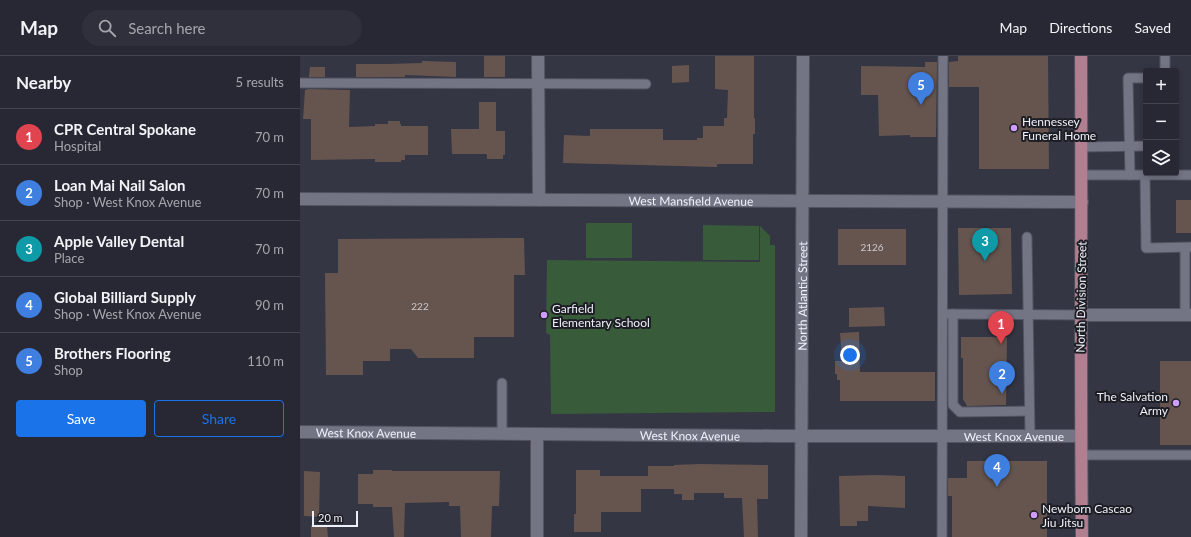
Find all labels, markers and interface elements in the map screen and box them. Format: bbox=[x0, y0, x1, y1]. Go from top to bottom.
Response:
search box bbox=[82, 10, 362, 46]
text: Map bbox=[20, 16, 58, 39]
icon: search bbox=[96, 17, 118, 39]
text: Search here bbox=[128, 19, 206, 37]
text: Map bbox=[1000, 19, 1027, 36]
text: Directions bbox=[1049, 19, 1112, 36]
text: Saved bbox=[1134, 19, 1171, 36]
map controls bbox=[1143, 68, 1179, 176]
button: + bbox=[1143, 68, 1179, 104]
text: Nearby bbox=[16, 72, 71, 93]
pin: 5 bbox=[908, 72, 934, 105]
text: 5 results bbox=[236, 74, 284, 90]
button: − bbox=[1143, 104, 1179, 140]
place label: Hennessey Funeral Home bbox=[1022, 114, 1096, 143]
text: CPR Central Spokane bbox=[54, 120, 196, 138]
marker: Hennessey Funeral Home bbox=[1009, 123, 1019, 133]
text: 1 bbox=[25, 129, 33, 145]
text: 70 m bbox=[255, 129, 284, 145]
text: Hospital bbox=[54, 138, 101, 154]
button: layers bbox=[1143, 140, 1179, 176]
text: Loan Mai Nail Salon bbox=[54, 176, 186, 194]
text: 2 bbox=[25, 185, 33, 201]
text: 70 m bbox=[255, 185, 284, 201]
street label: West Mansfield Avenue bbox=[629, 193, 753, 208]
text: Shop · West Knox Avenue bbox=[54, 194, 201, 210]
pin: 3 bbox=[972, 228, 998, 261]
text: Apple Valley Dental bbox=[54, 232, 184, 250]
street label: North Division Street bbox=[1073, 240, 1089, 353]
text: 3 bbox=[25, 241, 33, 257]
text: 70 m bbox=[255, 241, 284, 257]
street label: North Atlantic Street bbox=[794, 241, 810, 351]
house number: 2126 bbox=[860, 241, 884, 253]
text: Place bbox=[54, 250, 84, 266]
text: Global Billiard Supply bbox=[54, 288, 196, 306]
text: 4 bbox=[25, 297, 33, 313]
text: 90 m bbox=[255, 297, 284, 313]
house number: 222 bbox=[411, 300, 429, 312]
place label: Garfield Elementary School bbox=[552, 301, 650, 330]
text: Shop · West Knox Avenue bbox=[54, 306, 201, 322]
marker: Garfield Elementary School bbox=[539, 310, 549, 320]
pin: 1 bbox=[988, 311, 1014, 344]
text: Brothers Flooring bbox=[54, 344, 171, 362]
your location bbox=[840, 345, 860, 365]
text: 5 bbox=[25, 353, 33, 369]
text: 110 m bbox=[247, 353, 284, 369]
pin: 2 bbox=[989, 361, 1015, 394]
text: Shop bbox=[54, 362, 83, 378]
place label: The Salvation Army bbox=[1097, 389, 1169, 418]
marker: The Salvation Army bbox=[1171, 398, 1181, 408]
button: Save bbox=[16, 400, 146, 437]
button: Share bbox=[154, 400, 284, 437]
street label: West Knox Avenue bbox=[316, 425, 416, 440]
street label: West Knox Avenue bbox=[640, 427, 740, 443]
street label: West Knox Avenue bbox=[964, 429, 1064, 444]
pin: 4 bbox=[984, 454, 1010, 487]
place label: Newborn Cascao Jiu Jitsu bbox=[1042, 501, 1132, 530]
scale bar bbox=[312, 509, 358, 528]
marker: Newborn Cascao Jiu Jitsu bbox=[1029, 510, 1039, 520]
text: 20 m bbox=[318, 511, 343, 524]

